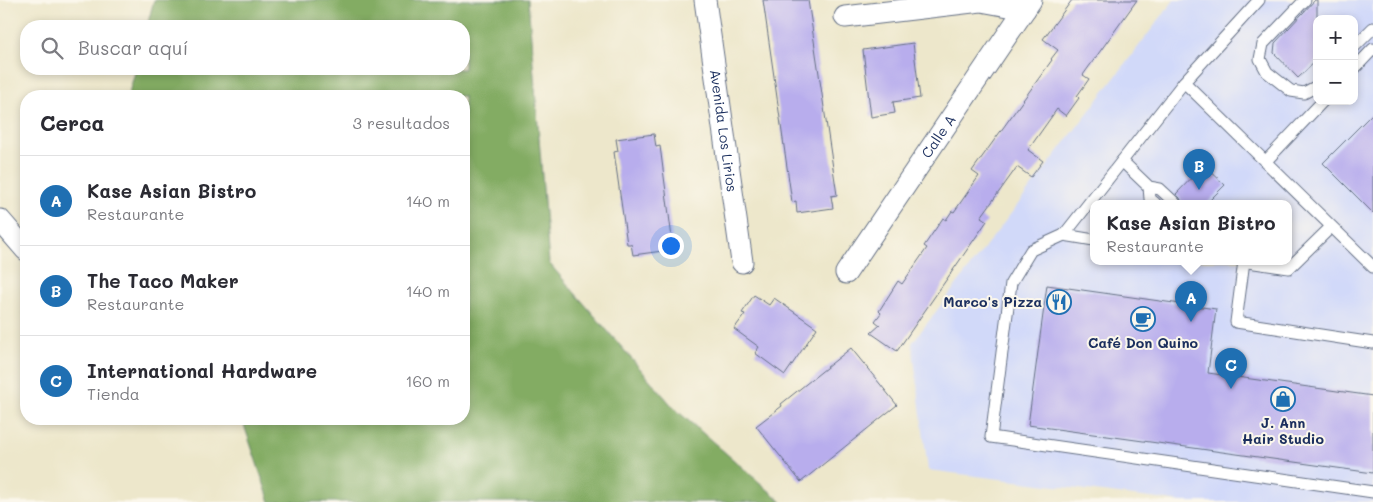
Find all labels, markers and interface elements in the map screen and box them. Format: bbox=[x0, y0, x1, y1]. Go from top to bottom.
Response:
map controls bbox=[1313, 15, 1358, 105]
button: + bbox=[1313, 15, 1358, 60]
search box bbox=[20, 20, 470, 75]
icon: search bbox=[38, 34, 66, 62]
text: Buscar aquí bbox=[78, 35, 188, 60]
button: − bbox=[1313, 60, 1358, 105]
street label: Avenida Los Lirios bbox=[706, 68, 742, 193]
text: Cerca bbox=[40, 109, 105, 136]
street label: Calle A bbox=[917, 111, 960, 162]
text: 3 resultados bbox=[353, 112, 450, 133]
pin: B bbox=[1183, 149, 1215, 190]
text: Kase Asian Bistro bbox=[87, 178, 256, 203]
text: A bbox=[50, 190, 62, 211]
text: 140 m bbox=[406, 190, 450, 211]
popup bbox=[1090, 200, 1292, 265]
text: Restaurante bbox=[87, 203, 185, 224]
text: Kase Asian Bistro bbox=[1106, 210, 1276, 235]
your location bbox=[658, 233, 684, 259]
text: Restaurante bbox=[1106, 235, 1204, 256]
text: The Taco Maker bbox=[87, 268, 239, 293]
text: B bbox=[51, 280, 61, 301]
text: 140 m bbox=[406, 280, 450, 301]
pin: A bbox=[1175, 281, 1207, 322]
restaurant icon: Marco's Pizza bbox=[1046, 289, 1072, 315]
place label: Marco's Pizza bbox=[943, 292, 1042, 311]
text: Restaurante bbox=[87, 293, 185, 314]
cafe icon: Café Don Quino bbox=[1130, 306, 1156, 332]
place label: Café Don Quino bbox=[1088, 333, 1198, 352]
pin: C bbox=[1215, 348, 1247, 389]
text: International Hardware bbox=[87, 358, 317, 383]
text: C bbox=[50, 370, 62, 391]
text: 160 m bbox=[405, 370, 450, 391]
text: Tienda bbox=[87, 383, 140, 404]
shop icon: J. Ann Hair Studio bbox=[1270, 386, 1296, 412]
place label: J. Ann Hair Studio bbox=[1242, 413, 1325, 448]

